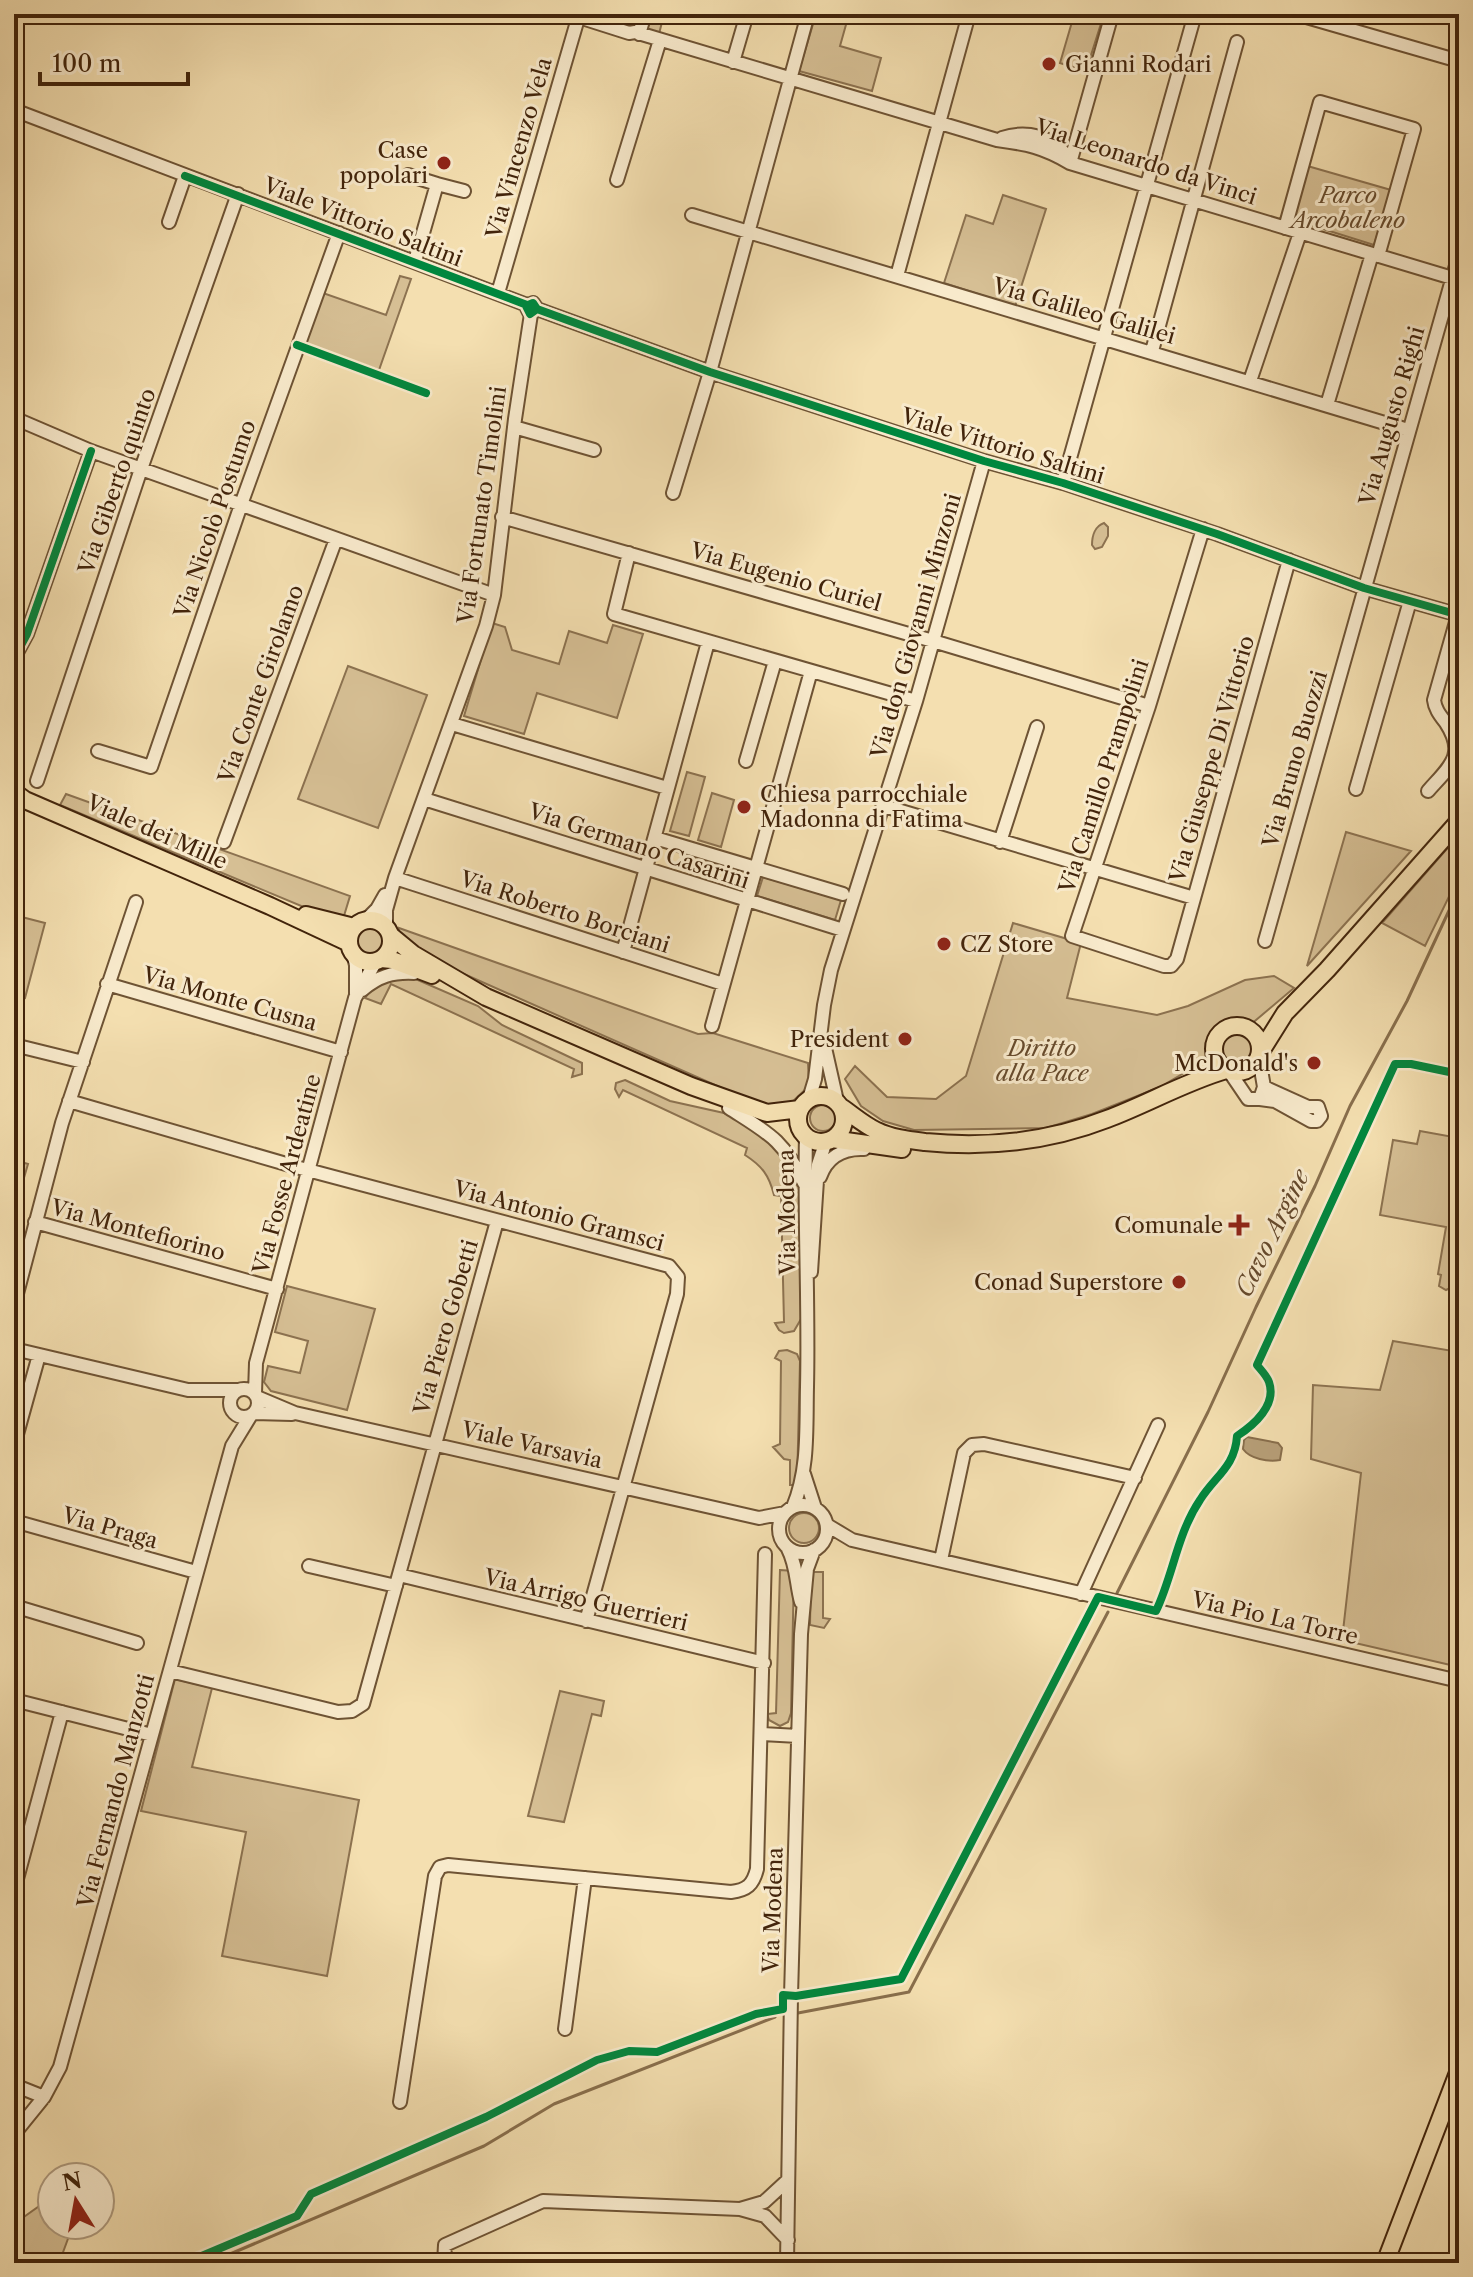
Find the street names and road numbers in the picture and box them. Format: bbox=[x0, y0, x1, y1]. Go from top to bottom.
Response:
street label: Via Vincenzo Vela bbox=[480, 54, 558, 243]
street label: Via Leonardo da Vinci bbox=[1031, 113, 1261, 211]
street label: Viale Vittorio Saltini bbox=[259, 171, 467, 273]
street label: Via Galileo Galilei bbox=[989, 272, 1179, 350]
street label: Via Augusto Righi bbox=[1353, 323, 1431, 510]
street label: Via Fortunato Timolini bbox=[452, 384, 512, 627]
street label: Via Giberto quinto bbox=[72, 385, 161, 578]
street label: Viale Vittorio Saltini bbox=[897, 402, 1108, 490]
street label: Via Nicolò Postumo bbox=[168, 416, 262, 622]
street label: Via don Giovanni Minzoni bbox=[865, 490, 967, 763]
street label: Via Eugenio Curiel bbox=[686, 537, 885, 617]
street label: Via Conte Girolamo bbox=[212, 581, 309, 788]
street label: Via Giuseppe Di Vittorio bbox=[1164, 632, 1260, 887]
street label: Via Camillo Prampolini bbox=[1053, 655, 1155, 897]
street label: Via Bruno Buozzi bbox=[1257, 667, 1333, 852]
street label: Viale dei Mille bbox=[81, 788, 232, 875]
street label: Via Germano Casarini bbox=[524, 797, 753, 895]
street label: Via Roberto Borciani bbox=[456, 865, 674, 959]
street label: Via Monte Cusna bbox=[139, 961, 321, 1037]
street label: Via Fosse Ardeatine bbox=[247, 1071, 327, 1278]
street label: Via Modena bbox=[772, 1148, 802, 1276]
street label: Via Antonio Gramsci bbox=[450, 1175, 667, 1257]
street label: Via Montefiorino bbox=[47, 1193, 228, 1266]
street label: Via Piero Gobetti bbox=[408, 1236, 484, 1419]
street label: Viale Varsavia bbox=[458, 1415, 605, 1474]
street label: Via Praga bbox=[58, 1501, 161, 1555]
street label: Via Arrigo Guerrieri bbox=[480, 1563, 691, 1637]
street label: Via Pio La Torre bbox=[1188, 1586, 1361, 1650]
street label: Via Fernando Manzotti bbox=[71, 1671, 160, 1912]
street label: Via Modena bbox=[757, 1846, 789, 1974]

